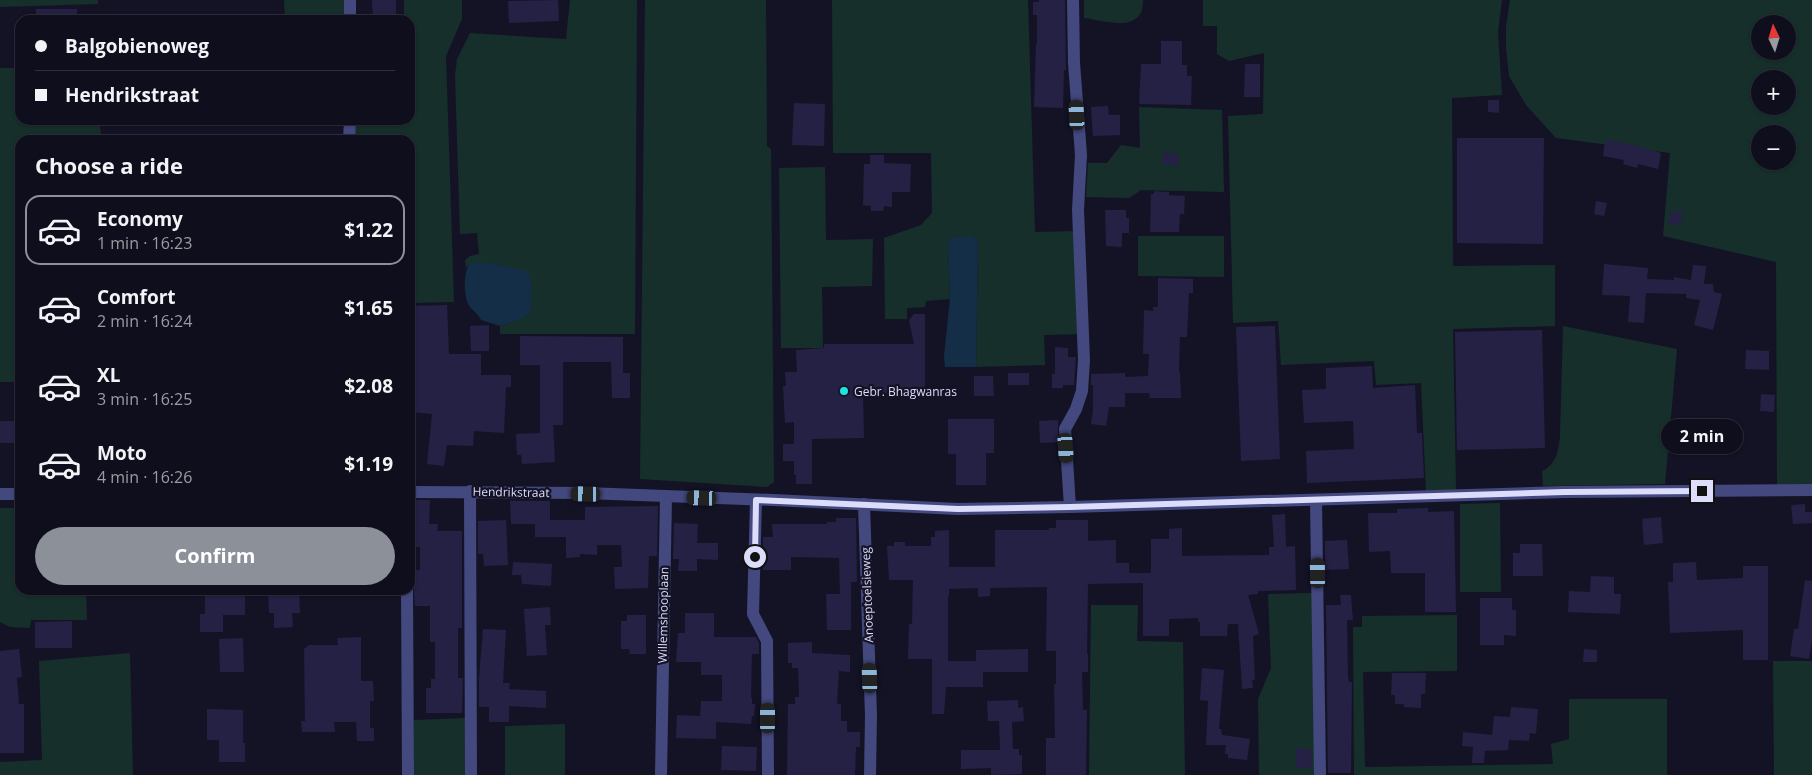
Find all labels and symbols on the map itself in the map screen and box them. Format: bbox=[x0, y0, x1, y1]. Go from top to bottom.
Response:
north arrow bbox=[1751, 15, 1796, 60]
car bbox=[1068, 100, 1085, 130]
place label: Gebr. Bhagwanras bbox=[854, 383, 957, 400]
marker: Gebr. Bhagwanras bbox=[838, 385, 850, 397]
callout: 2 min bbox=[1661, 418, 1743, 454]
car bbox=[1057, 433, 1074, 463]
route end bbox=[1691, 480, 1713, 502]
street label: Hendrikstraat bbox=[472, 483, 550, 501]
car bbox=[570, 486, 601, 502]
car bbox=[686, 490, 717, 506]
route start bbox=[744, 546, 766, 568]
street label: Anoeptoelsieweg bbox=[857, 546, 877, 643]
car bbox=[1310, 558, 1325, 588]
street label: Willemshooplaan bbox=[654, 567, 672, 663]
car bbox=[861, 663, 878, 693]
car bbox=[760, 703, 775, 733]

